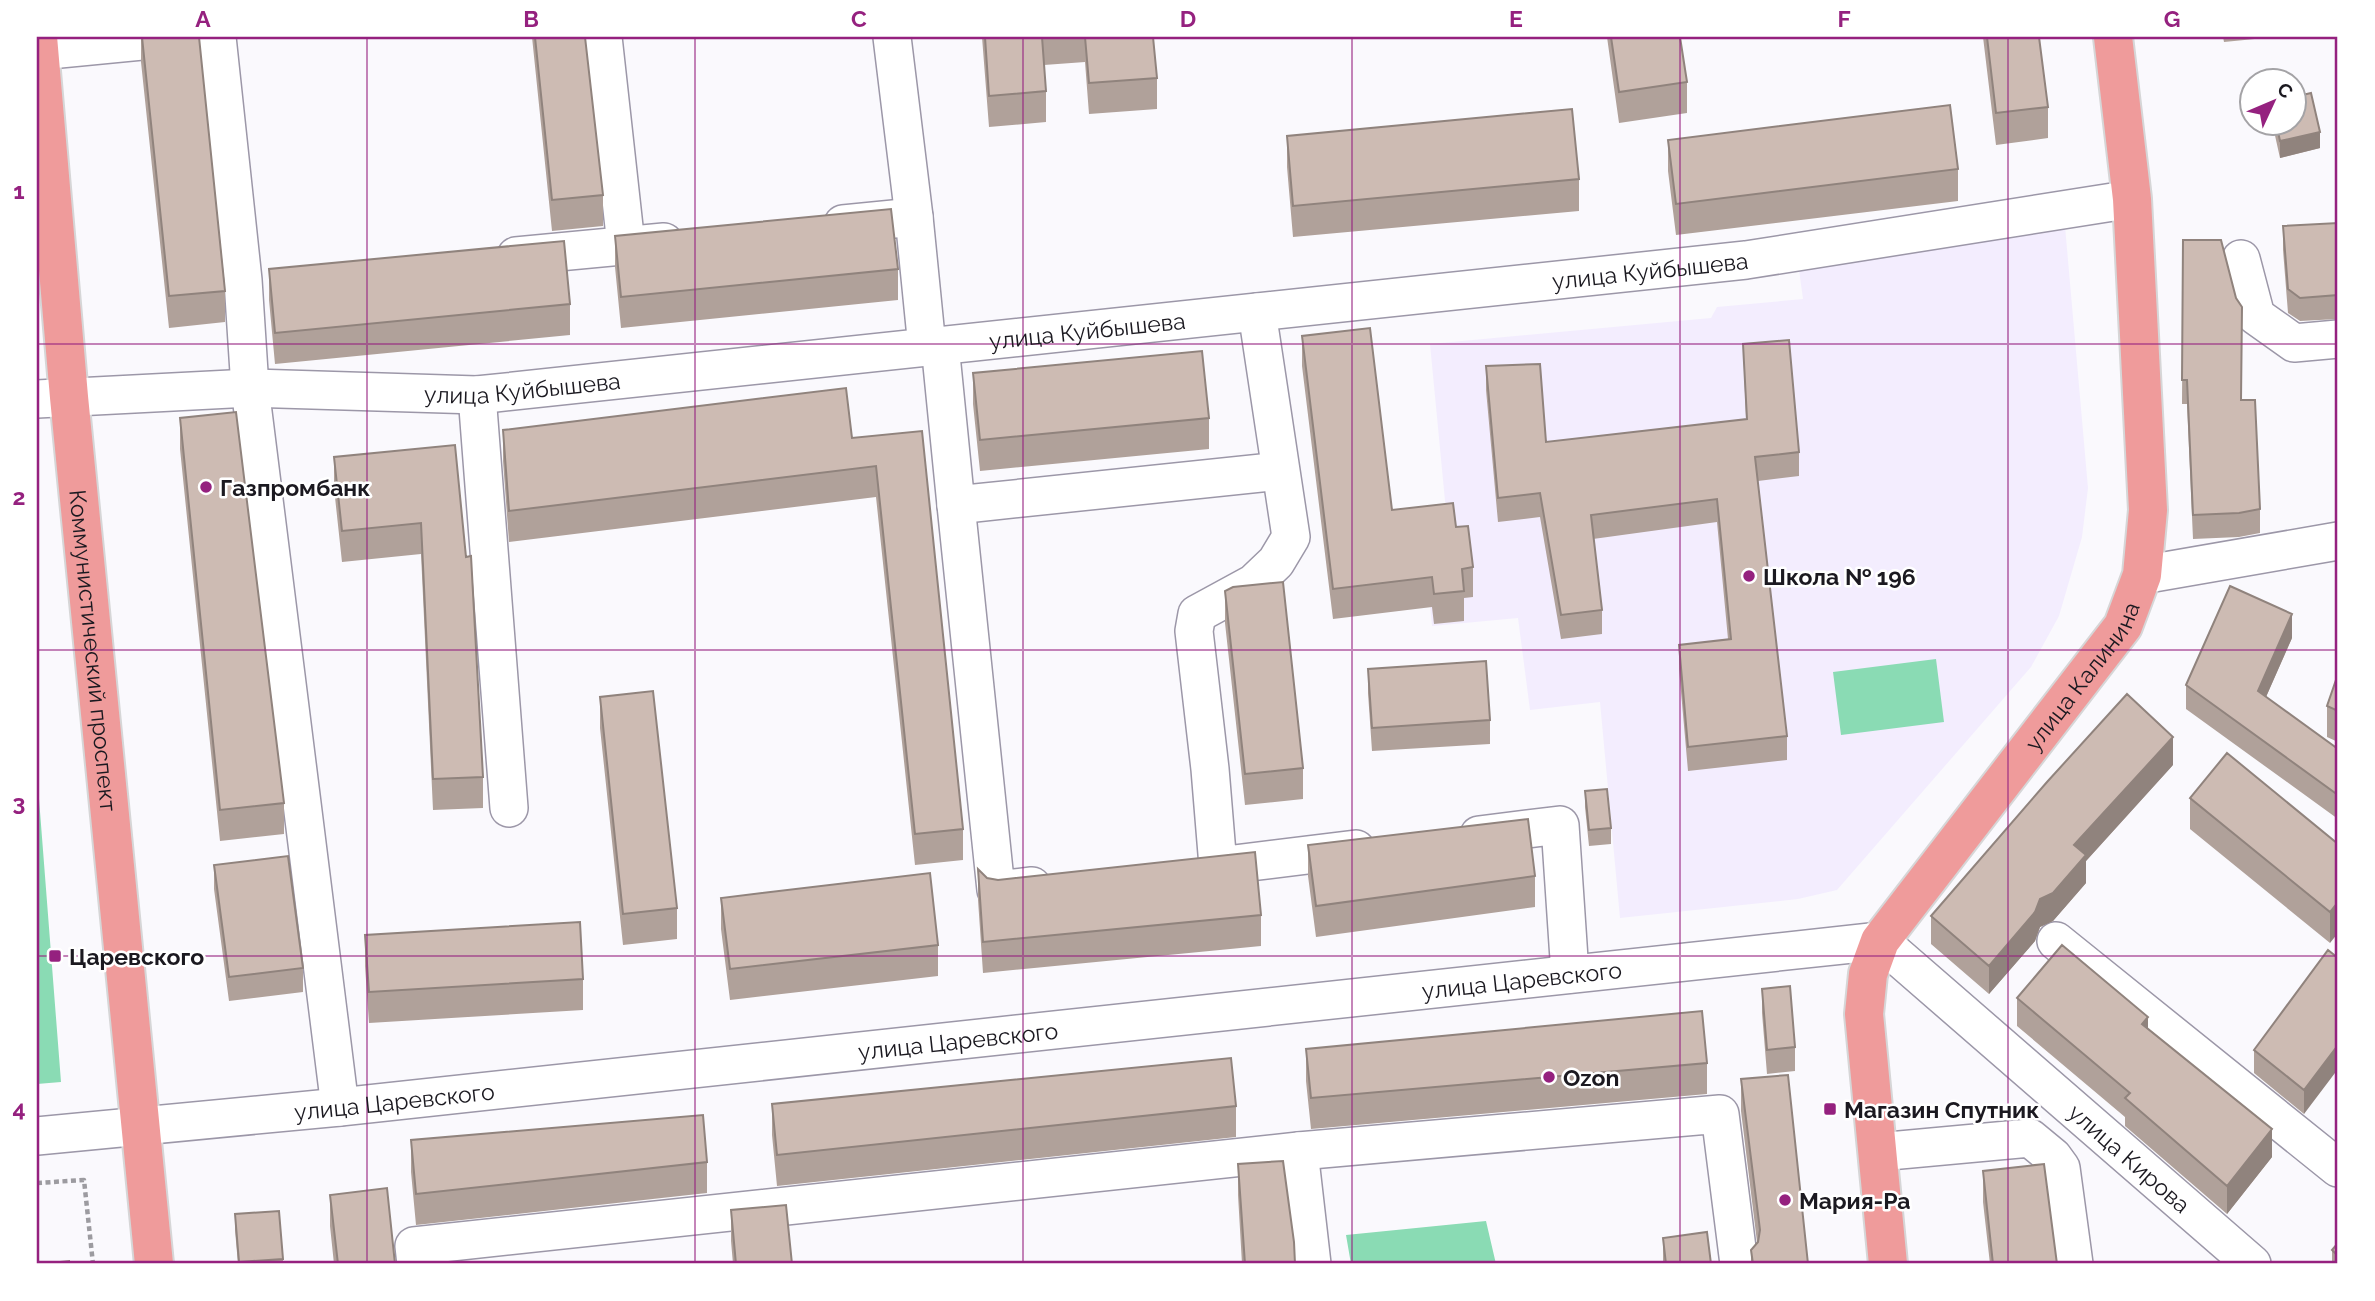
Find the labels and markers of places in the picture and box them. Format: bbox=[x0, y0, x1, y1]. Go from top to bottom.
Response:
place label: Газпромбанк bbox=[220, 474, 370, 501]
marker: Газпромбанк bbox=[198, 479, 214, 495]
place label: Школа № 196 bbox=[1763, 563, 1916, 590]
marker: Школа № 196 bbox=[1741, 568, 1757, 584]
place label: Царевского bbox=[69, 943, 204, 970]
marker: Царевского bbox=[47, 948, 63, 964]
place label: Ozon bbox=[1563, 1064, 1619, 1091]
marker: Ozon bbox=[1541, 1069, 1557, 1085]
place label: Магазин Спутник bbox=[1844, 1096, 2039, 1123]
marker: Магазин Спутник bbox=[1822, 1101, 1838, 1117]
place label: Мария-Ра bbox=[1799, 1187, 1911, 1214]
marker: Мария-Ра bbox=[1777, 1192, 1793, 1208]

